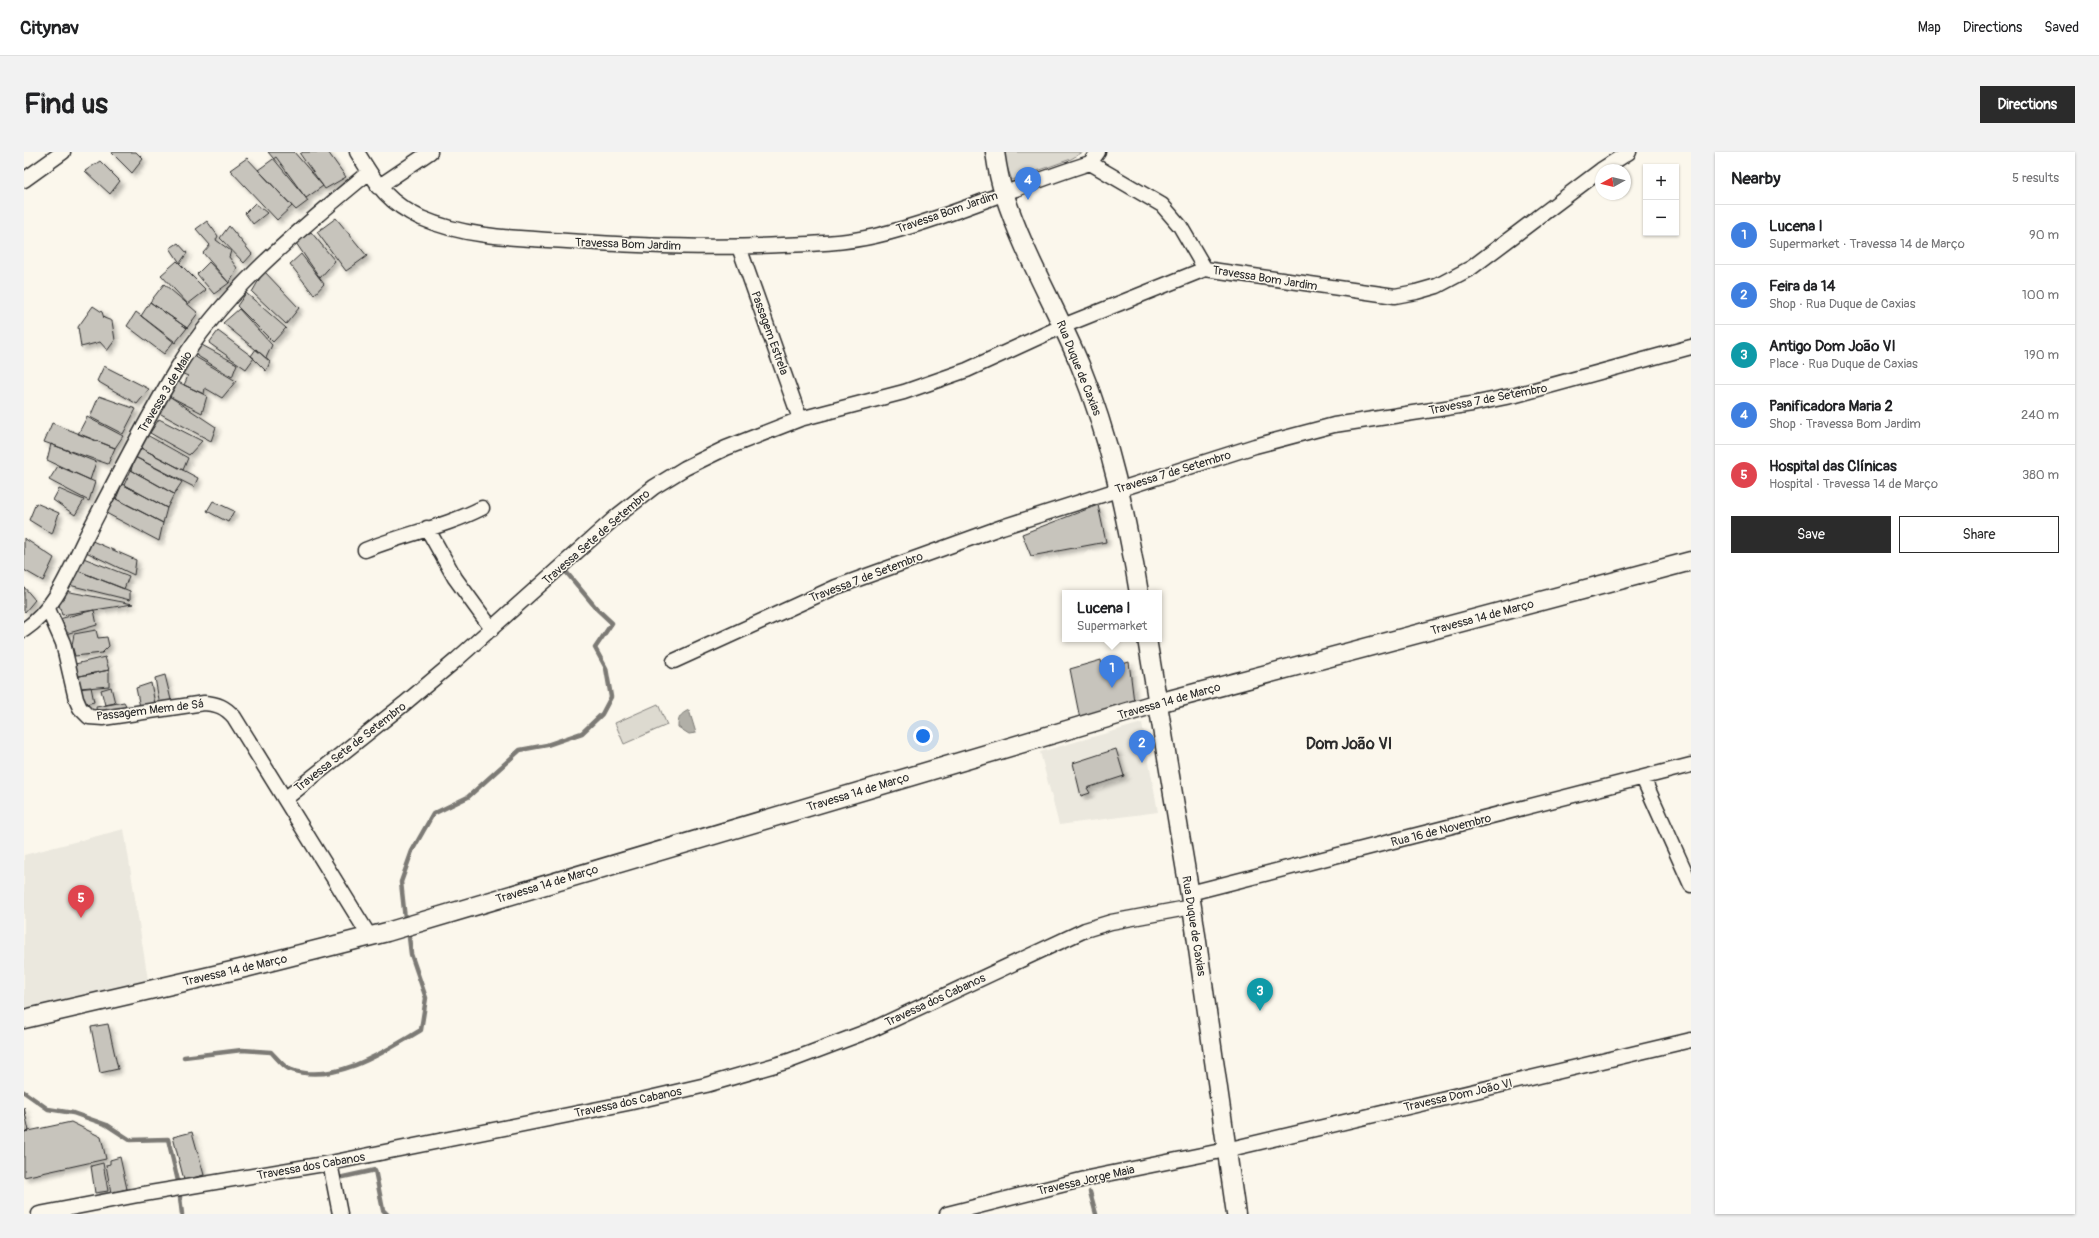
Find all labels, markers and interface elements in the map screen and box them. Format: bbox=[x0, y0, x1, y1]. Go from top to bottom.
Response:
text: Citynav bbox=[20, 16, 79, 40]
text: Map bbox=[1918, 19, 1941, 36]
text: Directions bbox=[1963, 19, 2022, 36]
text: Saved bbox=[2044, 19, 2079, 36]
button: Directions bbox=[1980, 86, 2075, 123]
text: Find us bbox=[24, 87, 108, 122]
north arrow bbox=[1595, 164, 1631, 200]
map controls bbox=[1643, 164, 1679, 236]
button: + bbox=[1643, 164, 1679, 200]
pin: 4 bbox=[1015, 167, 1041, 200]
text: Nearby bbox=[1731, 168, 1780, 189]
text: 5 results bbox=[2012, 170, 2059, 186]
street label: Travessa Bom Jardim bbox=[894, 188, 1000, 237]
button: − bbox=[1643, 200, 1679, 236]
text: Lucena I bbox=[1769, 217, 1823, 236]
text: 1 bbox=[1741, 227, 1747, 243]
text: 90 m bbox=[2029, 227, 2059, 243]
street label: Travessa Bom Jardim bbox=[575, 235, 682, 254]
text: Supermarket · Travessa 14 de Março bbox=[1769, 236, 1965, 252]
street label: Travessa Bom Jardim bbox=[1211, 263, 1319, 294]
text: Feira da 14 bbox=[1769, 277, 1835, 296]
text: 2 bbox=[1740, 287, 1748, 303]
text: 100 m bbox=[2022, 287, 2059, 303]
street label: Passagem Estrela bbox=[747, 289, 792, 377]
text: Shop · Rua Duque de Caxias bbox=[1769, 296, 1915, 312]
street label: Rua Duque de Caxias bbox=[1053, 318, 1105, 419]
text: Antigo Dom João VI bbox=[1769, 337, 1896, 356]
text: 3 bbox=[1740, 347, 1748, 363]
text: 190 m bbox=[2024, 347, 2059, 363]
street label: Travessa 3 de Maio bbox=[135, 348, 196, 436]
text: Place · Rua Duque de Caxias bbox=[1769, 356, 1918, 372]
street label: Travessa 7 de Setembro bbox=[1428, 381, 1549, 418]
text: Panificadora Maria 2 bbox=[1769, 397, 1893, 416]
text: 4 bbox=[1740, 407, 1748, 423]
text: 240 m bbox=[2021, 407, 2059, 423]
text: Shop · Travessa Bom Jardim bbox=[1769, 416, 1921, 432]
street label: Travessa 7 de Setembro bbox=[1113, 448, 1233, 497]
text: Hospital das Clínicas bbox=[1769, 457, 1897, 476]
text: 5 bbox=[1740, 467, 1748, 483]
text: 380 m bbox=[2022, 467, 2059, 483]
text: Hospital · Travessa 14 de Março bbox=[1769, 476, 1938, 492]
street label: Travessa Sete de Setembro bbox=[539, 486, 654, 588]
button: Save bbox=[1731, 516, 1891, 553]
button: Share bbox=[1899, 516, 2059, 553]
street label: Travessa 7 de Setembro bbox=[807, 549, 926, 606]
popup bbox=[1062, 590, 1162, 642]
street label: Travessa 14 de Março bbox=[1429, 596, 1536, 638]
text: Lucena I bbox=[1077, 599, 1130, 618]
text: Supermarket bbox=[1077, 618, 1147, 634]
pin: 1 bbox=[1099, 655, 1125, 688]
street label: Travessa 14 de Março bbox=[1116, 679, 1223, 723]
street label: Passagem Mem de Sá bbox=[96, 696, 205, 725]
street label: Travessa Sete de Setembro bbox=[291, 699, 410, 796]
your location bbox=[913, 726, 933, 746]
pin: 2 bbox=[1129, 730, 1155, 763]
district label: Dom João VI bbox=[1306, 734, 1392, 754]
street label: Travessa 14 de Março bbox=[805, 770, 912, 815]
street label: Rua 16 de Novembro bbox=[1389, 811, 1493, 850]
street label: Travessa 14 de Março bbox=[494, 862, 601, 907]
street label: Rua Duque de Caxias bbox=[1178, 875, 1209, 978]
pin: 5 bbox=[68, 885, 94, 918]
street label: Travessa 14 de Março bbox=[182, 951, 289, 990]
street label: Travessa dos Cabanos bbox=[882, 970, 989, 1030]
pin: 3 bbox=[1247, 978, 1273, 1011]
street label: Travessa Dom João VI bbox=[1402, 1076, 1514, 1115]
street label: Travessa dos Cabanos bbox=[573, 1084, 684, 1121]
street label: Travessa dos Cabanos bbox=[256, 1149, 367, 1183]
street label: Travessa Jorge Maia bbox=[1036, 1162, 1137, 1199]

